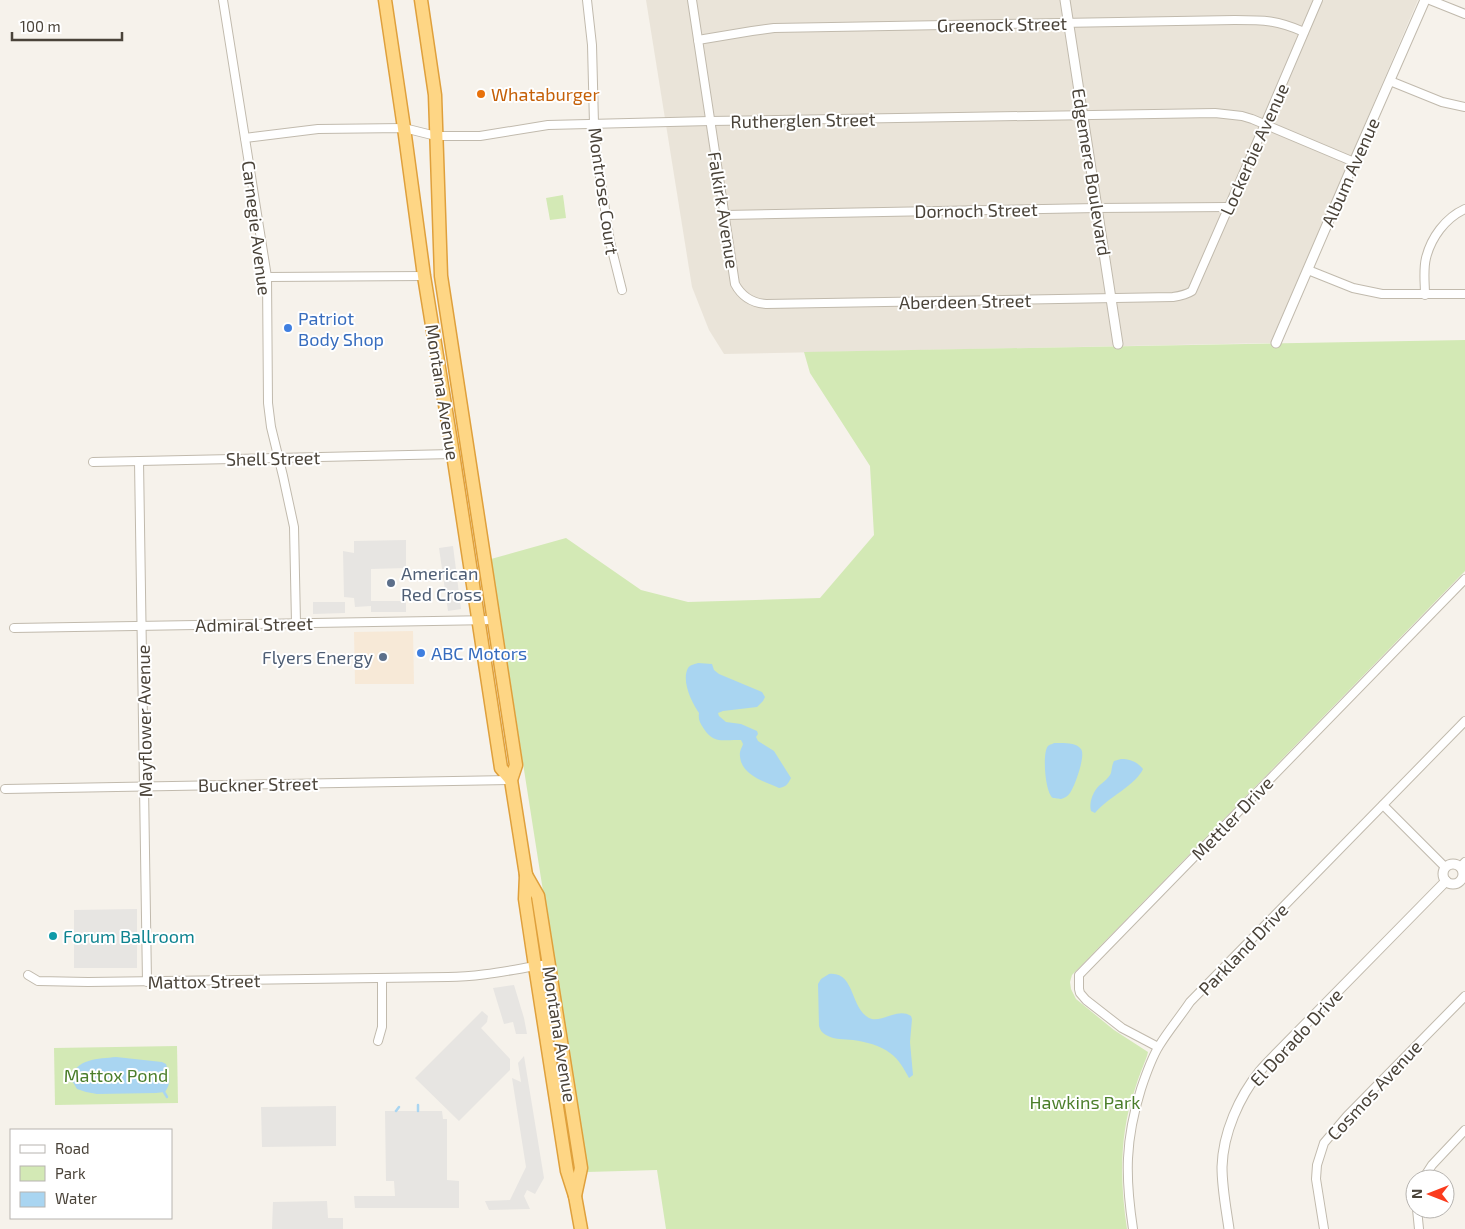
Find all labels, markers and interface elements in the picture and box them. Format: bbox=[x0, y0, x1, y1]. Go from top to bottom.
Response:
scale bar bbox=[12, 10, 122, 42]
street label: Greenock Street bbox=[937, 12, 1067, 36]
text: 100 m bbox=[20, 17, 61, 35]
street label: Lockerbie Avenue bbox=[1215, 80, 1293, 218]
place label: Whataburger bbox=[491, 83, 600, 105]
street label: Edgemere Boulevard bbox=[1068, 87, 1116, 257]
marker: Whataburger bbox=[475, 88, 487, 100]
street label: Rutherglen Street bbox=[730, 108, 876, 132]
street label: Album Avenue bbox=[1316, 114, 1384, 230]
street label: Montrose Court bbox=[584, 126, 624, 256]
street label: Falkirk Avenue bbox=[704, 150, 744, 270]
street label: Carnegie Avenue bbox=[238, 159, 276, 297]
street label: Dornoch Street bbox=[914, 198, 1038, 222]
street label: Aberdeen Street bbox=[899, 289, 1031, 313]
place label: Patriot Body Shop bbox=[298, 307, 384, 350]
marker: Patriot Body Shop bbox=[282, 322, 294, 334]
street label: Montana Avenue bbox=[421, 322, 465, 462]
street label: Shell Street bbox=[226, 446, 321, 470]
place label: American Red Cross bbox=[401, 562, 482, 605]
marker: American Red Cross bbox=[385, 577, 397, 589]
street label: Admiral Street bbox=[195, 612, 313, 636]
place label: ABC Motors bbox=[431, 642, 527, 664]
street label: Mayflower Avenue bbox=[132, 645, 156, 797]
place label: Flyers Energy bbox=[262, 646, 373, 668]
marker: ABC Motors bbox=[415, 647, 427, 659]
marker: Flyers Energy bbox=[377, 651, 389, 663]
street label: Buckner Street bbox=[198, 772, 319, 796]
street label: Mettler Drive bbox=[1187, 772, 1277, 864]
street label: Parkland Drive bbox=[1194, 898, 1292, 1000]
place label: Forum Ballroom bbox=[63, 925, 195, 947]
marker: Forum Ballroom bbox=[47, 930, 59, 942]
street label: Montana Avenue bbox=[538, 964, 582, 1104]
street label: Mattox Street bbox=[147, 969, 261, 993]
street label: El Dorado Drive bbox=[1245, 984, 1347, 1090]
street label: Cosmos Avenue bbox=[1322, 1035, 1426, 1145]
park label: Mattox Pond bbox=[64, 1064, 168, 1086]
park label: Hawkins Park bbox=[1030, 1091, 1140, 1113]
legend bbox=[10, 1129, 172, 1219]
text: Road bbox=[55, 1139, 90, 1157]
text: Park bbox=[55, 1164, 86, 1182]
north arrow bbox=[1405, 1169, 1455, 1219]
text: Water bbox=[55, 1189, 97, 1207]
text: N bbox=[1408, 1189, 1425, 1199]

